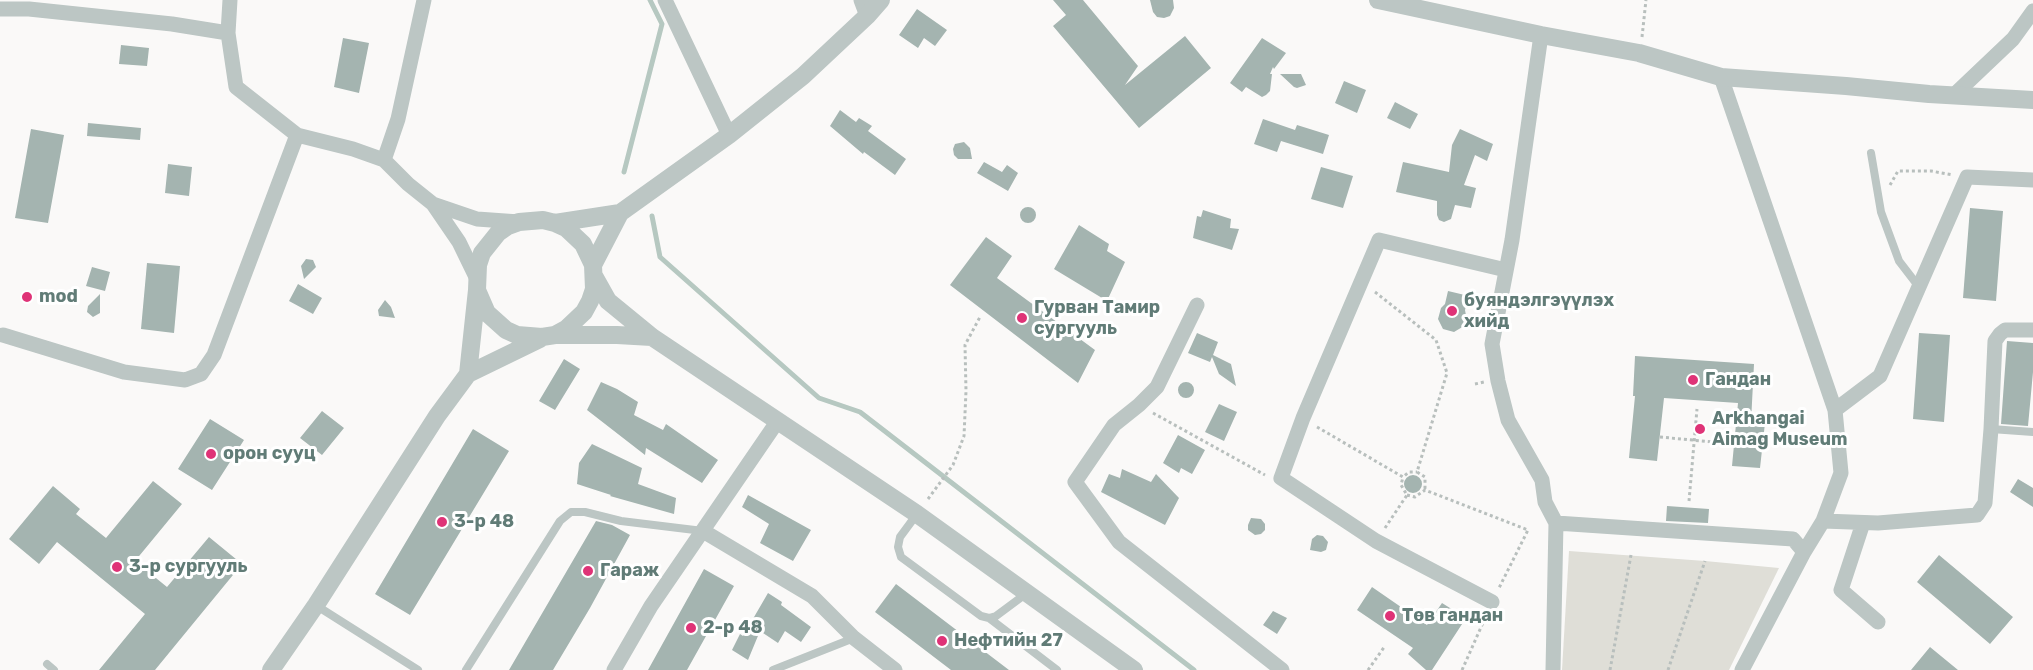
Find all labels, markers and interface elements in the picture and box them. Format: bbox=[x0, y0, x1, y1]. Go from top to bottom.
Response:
place label: mod bbox=[39, 286, 78, 308]
marker: mod bbox=[20, 290, 34, 304]
place label: буяндэлгэүүлэх хийд bbox=[1464, 290, 1614, 332]
place label: Гурван Тамир сургууль bbox=[1034, 297, 1160, 340]
marker: буяндэлгэүүлэх хийд bbox=[1445, 304, 1459, 318]
marker: Гурван Тамир сургууль bbox=[1015, 311, 1029, 325]
place label: Гандан bbox=[1705, 369, 1771, 391]
marker: Гандан bbox=[1686, 373, 1700, 387]
place label: Arkhangai Aimag Museum bbox=[1712, 408, 1848, 450]
marker: Arkhangai Aimag Museum bbox=[1693, 422, 1707, 436]
place label: орон сууц bbox=[223, 443, 315, 465]
marker: орон сууц bbox=[204, 447, 218, 461]
place label: 3-р 48 bbox=[454, 511, 514, 533]
marker: 3-р 48 bbox=[435, 515, 449, 529]
place label: 3-р сургууль bbox=[129, 556, 248, 578]
marker: 3-р сургууль bbox=[110, 560, 124, 574]
place label: Гараж bbox=[600, 560, 659, 582]
marker: Гараж bbox=[581, 564, 595, 578]
place label: Төв гандан bbox=[1402, 605, 1503, 627]
marker: Төв гандан bbox=[1383, 609, 1397, 623]
place label: 2-р 48 bbox=[703, 617, 763, 639]
marker: 2-р 48 bbox=[684, 621, 698, 635]
place label: Нефтийн 27 bbox=[954, 630, 1063, 652]
marker: Нефтийн 27 bbox=[935, 634, 949, 648]

